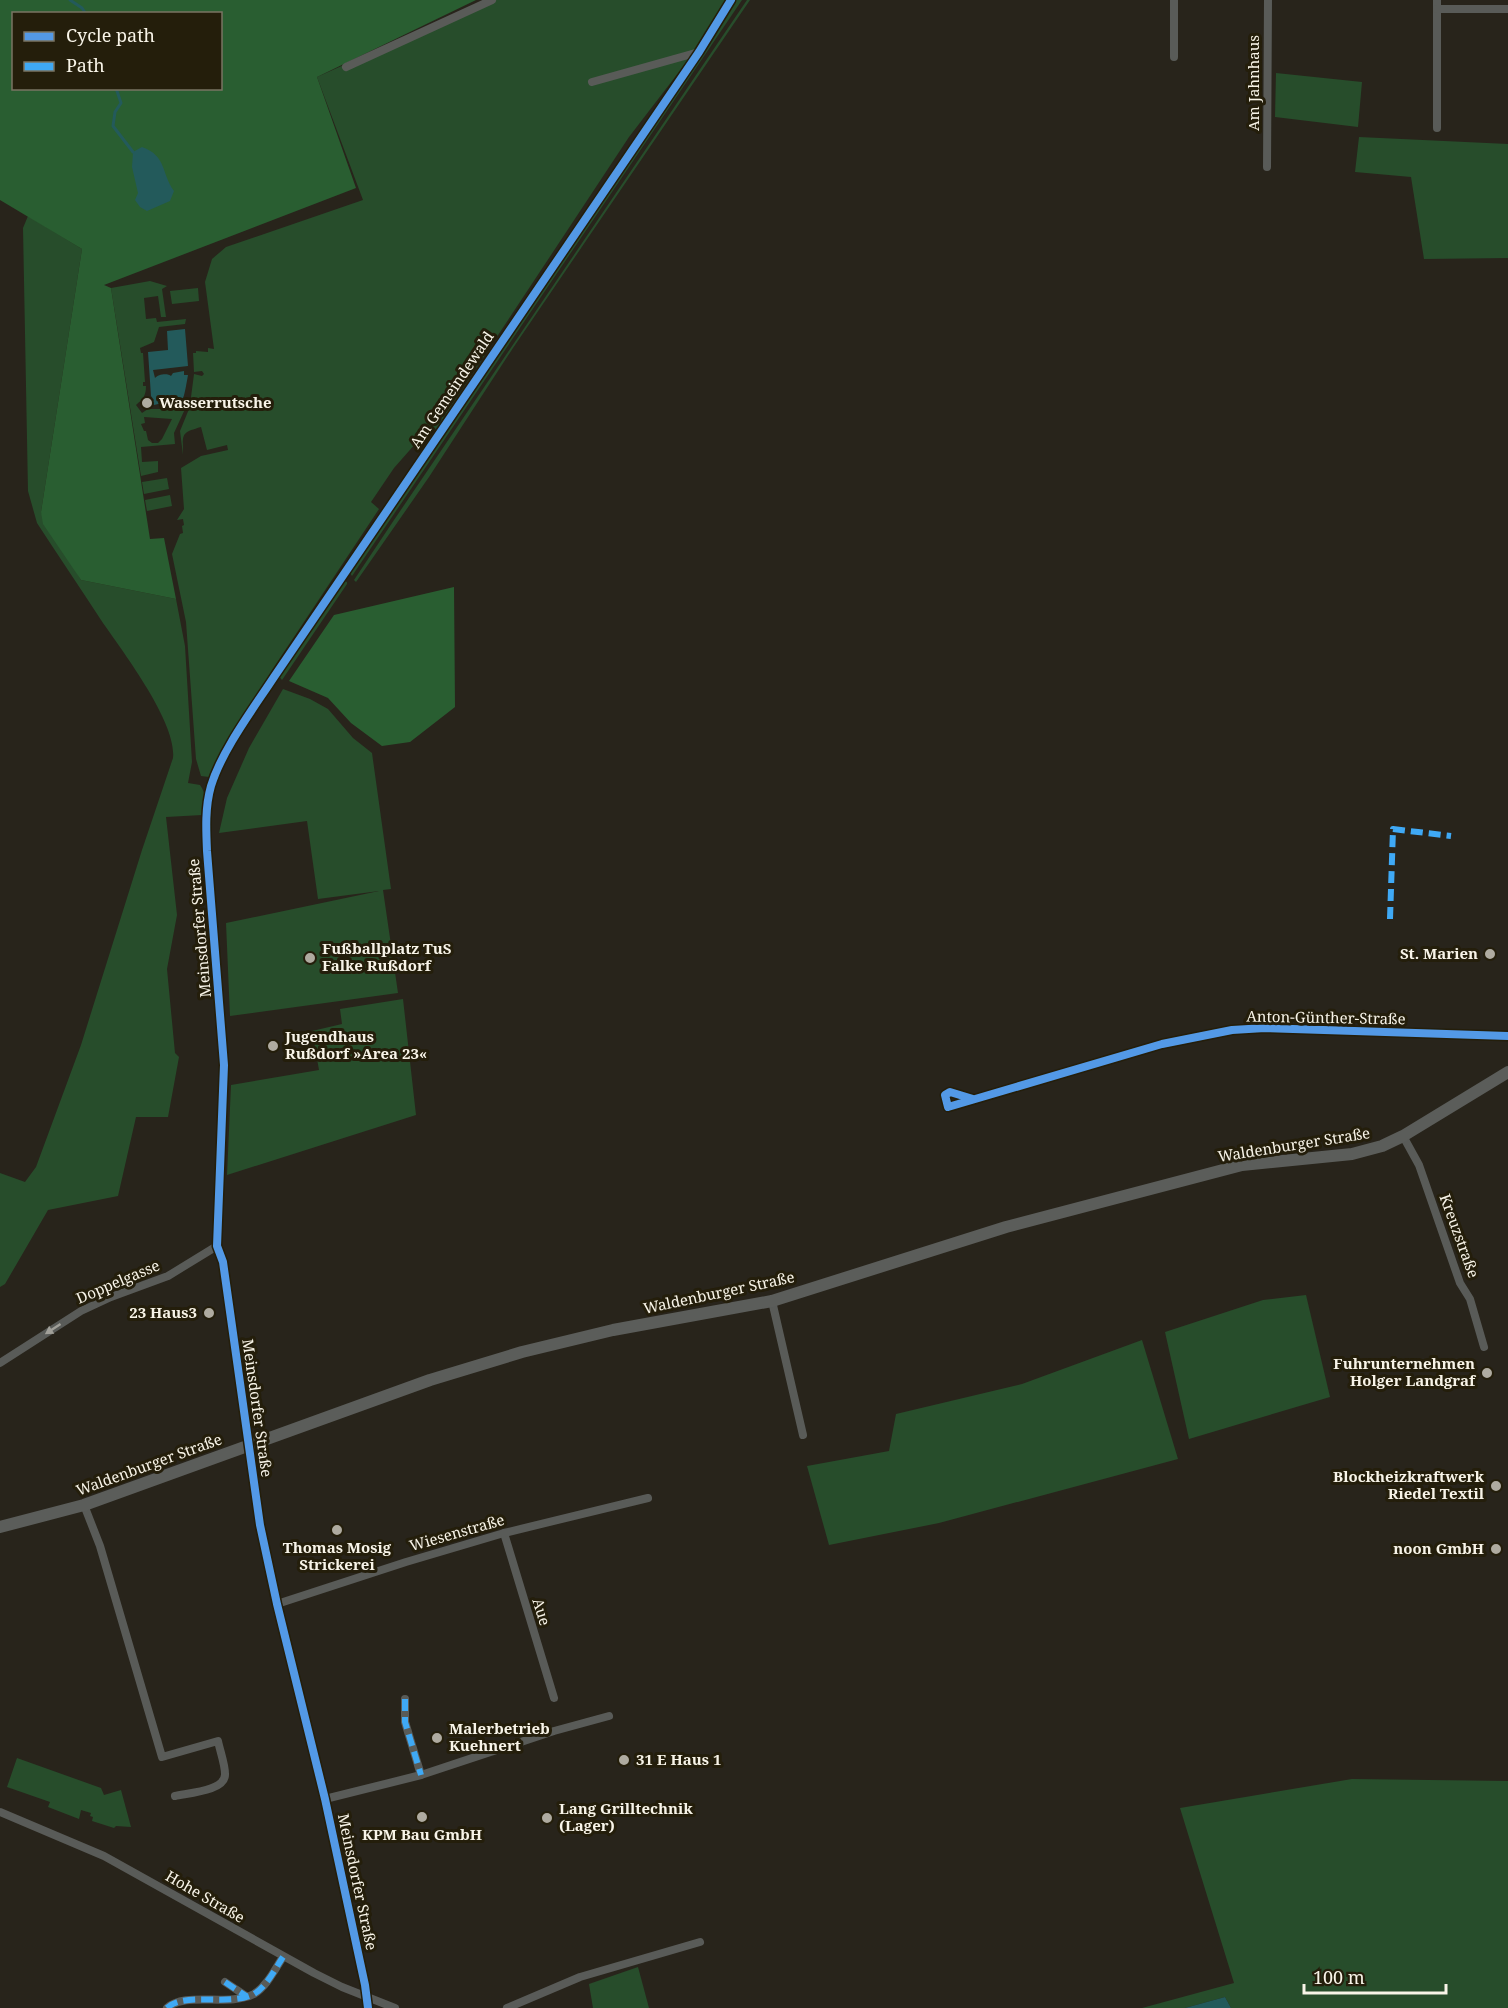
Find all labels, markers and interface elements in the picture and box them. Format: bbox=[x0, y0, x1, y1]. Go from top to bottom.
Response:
legend bbox=[12, 12, 222, 90]
text: Cycle path bbox=[66, 23, 155, 47]
street label: Am Jahnhaus bbox=[1243, 35, 1263, 131]
text: Path bbox=[66, 53, 105, 77]
street label: Am Gemeindewald bbox=[405, 327, 498, 452]
place label: Wasserrutsche bbox=[159, 392, 272, 412]
marker: Wasserrutsche bbox=[140, 396, 154, 410]
street label: Meinsdorfer Straße bbox=[183, 858, 215, 998]
place label: Fußballplatz TuS Falke Rußdorf bbox=[322, 938, 452, 975]
place label: St. Marien bbox=[1400, 943, 1478, 963]
marker: St. Marien bbox=[1483, 947, 1497, 961]
marker: Fußballplatz TuS Falke Rußdorf bbox=[303, 951, 317, 965]
street label: Anton-Günther-Straße bbox=[1246, 1006, 1406, 1028]
place label: Jugendhaus Rußdorf »Area 23« bbox=[284, 1026, 427, 1063]
marker: Jugendhaus Rußdorf »Area 23« bbox=[266, 1039, 280, 1053]
street label: Waldenburger Straße bbox=[1216, 1122, 1371, 1166]
street label: Kreuzstraße bbox=[1436, 1191, 1484, 1280]
street label: Doppelgasse bbox=[73, 1255, 162, 1308]
street label: Waldenburger Straße bbox=[641, 1266, 796, 1318]
place label: 23 Haus3 bbox=[129, 1302, 197, 1322]
marker: 23 Haus3 bbox=[202, 1306, 216, 1320]
one-way arrow bbox=[45, 1323, 61, 1334]
street label: Meinsdorfer Straße bbox=[238, 1338, 278, 1478]
place label: Fuhrunternehmen Holger Landgraf bbox=[1333, 1353, 1477, 1390]
marker: Fuhrunternehmen Holger Landgraf bbox=[1480, 1366, 1494, 1380]
street label: Waldenburger Straße bbox=[73, 1428, 224, 1500]
place label: Blockheizkraftwerk Riedel Textil bbox=[1333, 1466, 1485, 1503]
marker: Blockheizkraftwerk Riedel Textil bbox=[1489, 1479, 1503, 1493]
street label: Wiesenstraße bbox=[407, 1509, 507, 1555]
marker: Thomas Mosig Strickerei bbox=[330, 1523, 344, 1537]
place label: Thomas Mosig Strickerei bbox=[283, 1537, 392, 1574]
place label: noon GmbH bbox=[1393, 1538, 1484, 1558]
marker: noon GmbH bbox=[1489, 1542, 1503, 1556]
street label: Aue bbox=[528, 1595, 556, 1628]
place label: Malerbetrieb Kuehnert bbox=[449, 1718, 550, 1755]
marker: Malerbetrieb Kuehnert bbox=[430, 1731, 444, 1745]
place label: 31 E Haus 1 bbox=[636, 1749, 721, 1769]
marker: 31 E Haus 1 bbox=[617, 1753, 631, 1767]
place label: Lang Grilltechnik (Lager) bbox=[559, 1798, 693, 1835]
marker: KPM Bau GmbH bbox=[415, 1810, 429, 1824]
marker: Lang Grilltechnik (Lager) bbox=[540, 1811, 554, 1825]
street label: Meinsdorfer Straße bbox=[334, 1812, 382, 1952]
place label: KPM Bau GmbH bbox=[362, 1824, 482, 1844]
street label: Hohe Straße bbox=[162, 1865, 249, 1927]
scale bar bbox=[1304, 1957, 1446, 1995]
text: 100 m bbox=[1313, 1965, 1365, 1989]

